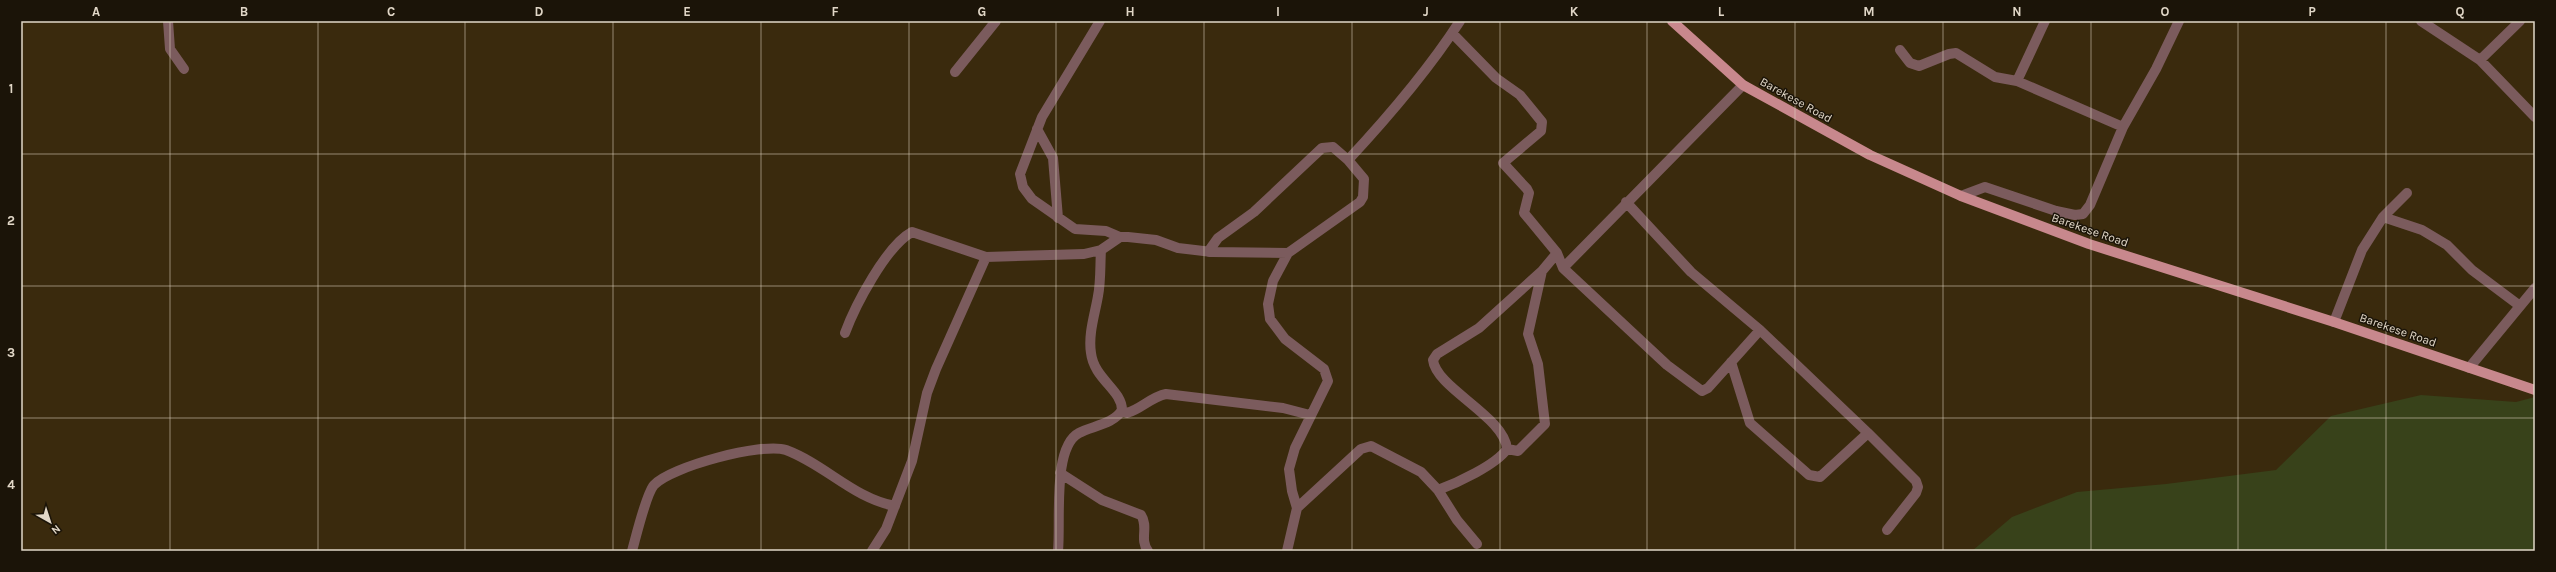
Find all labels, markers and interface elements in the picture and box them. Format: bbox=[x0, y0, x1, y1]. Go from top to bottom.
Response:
text: A bbox=[92, 4, 100, 19]
text: B bbox=[240, 4, 248, 19]
text: C bbox=[387, 4, 395, 19]
text: D bbox=[535, 4, 544, 19]
text: E bbox=[683, 4, 691, 19]
text: F bbox=[831, 4, 839, 19]
text: G bbox=[978, 4, 986, 19]
text: H bbox=[1125, 4, 1135, 19]
text: I bbox=[1276, 4, 1280, 19]
text: J bbox=[1423, 4, 1429, 19]
text: K bbox=[1570, 4, 1579, 19]
text: L bbox=[1718, 4, 1725, 19]
text: M bbox=[1863, 4, 1875, 19]
text: N bbox=[2012, 4, 2022, 19]
text: O bbox=[2161, 4, 2170, 19]
text: P bbox=[2308, 4, 2316, 19]
text: Q bbox=[2456, 4, 2465, 19]
street label: Barekese Road bbox=[1757, 74, 1835, 126]
text: 1 bbox=[9, 81, 13, 96]
street label: Barekese Road bbox=[2050, 210, 2130, 250]
text: 2 bbox=[7, 213, 15, 228]
street label: Barekese Road bbox=[2358, 310, 2438, 350]
text: 3 bbox=[7, 345, 15, 360]
text: 4 bbox=[7, 477, 15, 492]
north arrow bbox=[30, 502, 70, 542]
text: N bbox=[49, 522, 63, 537]

